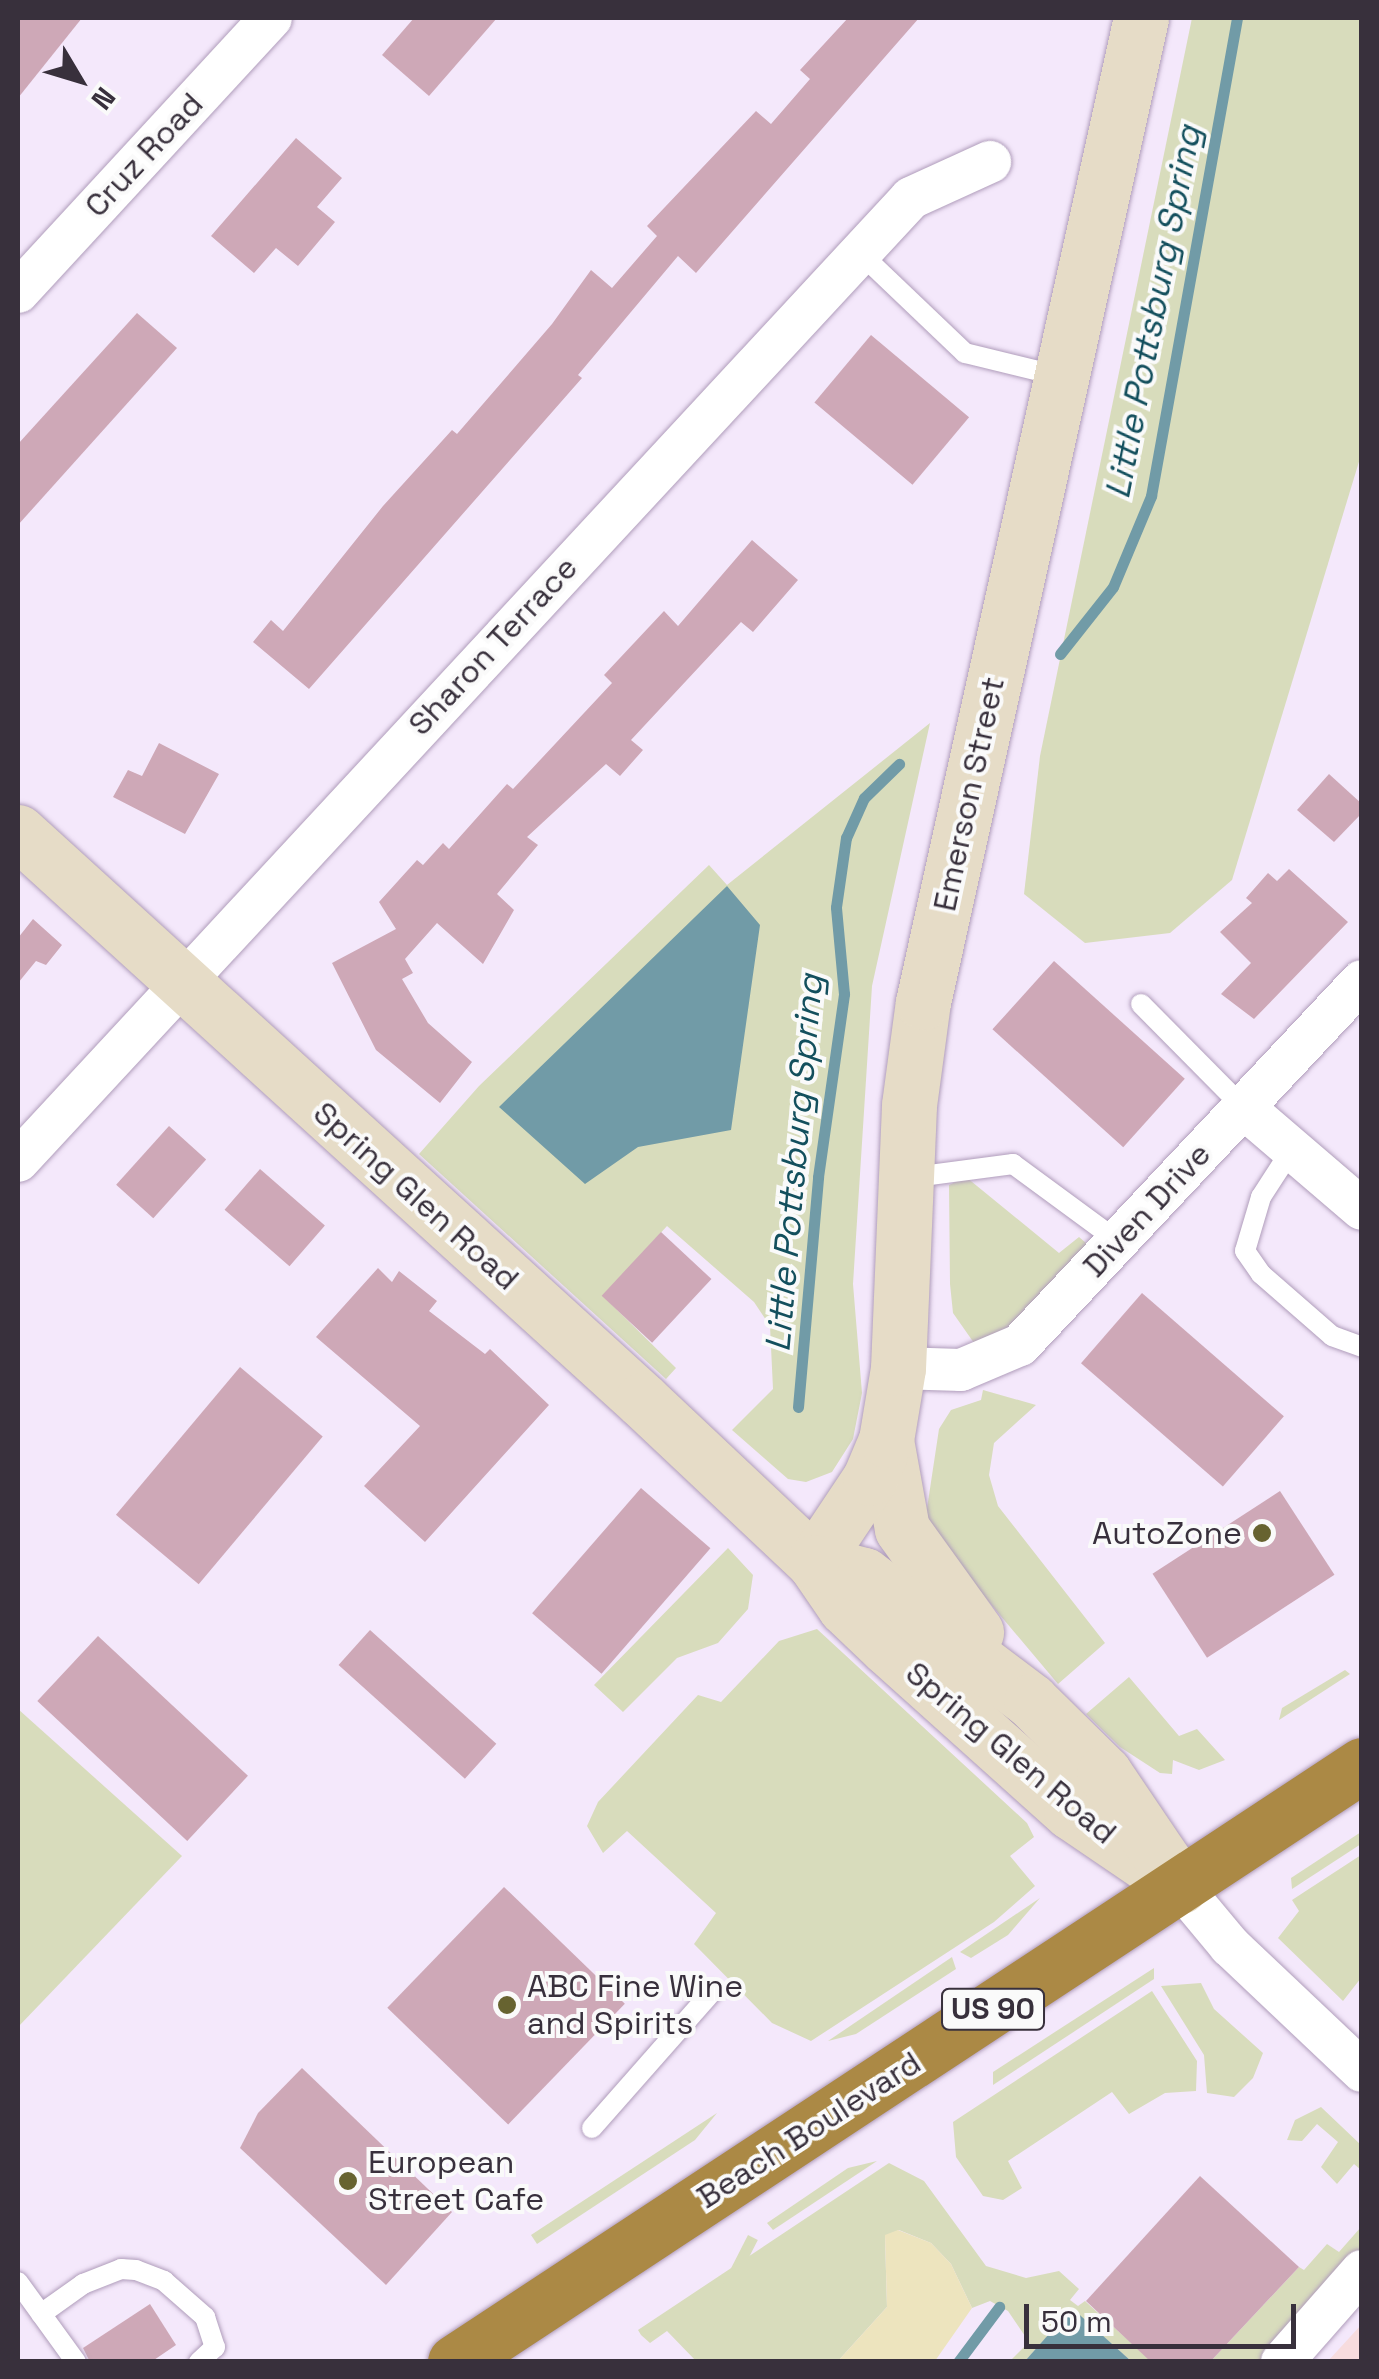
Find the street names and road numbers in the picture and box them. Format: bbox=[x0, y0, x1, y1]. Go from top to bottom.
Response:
street label: Cruz Road bbox=[77, 85, 211, 225]
street label: Sharon Terrace bbox=[400, 548, 586, 744]
street label: Emerson Street bbox=[925, 673, 1013, 915]
street label: Spring Glen Road bbox=[306, 1094, 526, 1298]
street label: Diven Drive bbox=[1075, 1135, 1219, 1285]
street label: Spring Glen Road bbox=[898, 1654, 1124, 1852]
road number: US 90 bbox=[940, 1984, 1046, 2034]
street label: Beach Boulevard bbox=[690, 2043, 928, 2217]

